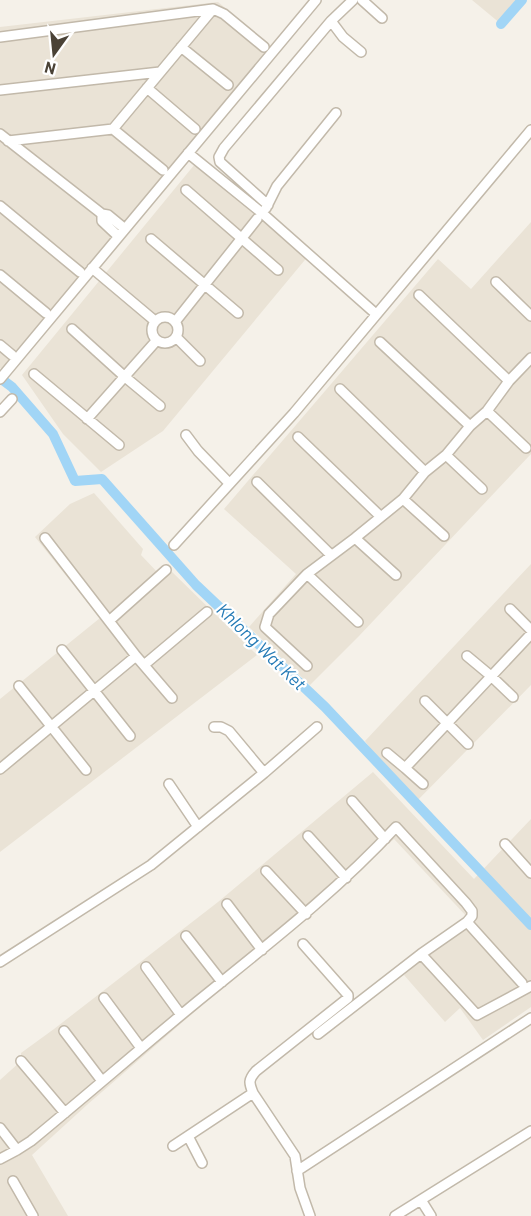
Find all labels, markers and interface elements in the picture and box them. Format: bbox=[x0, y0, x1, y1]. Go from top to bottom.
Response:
north arrow bbox=[24, 24, 84, 84]
text: N bbox=[42, 58, 58, 80]
water label: Khlong Wat Ket bbox=[212, 598, 311, 695]

